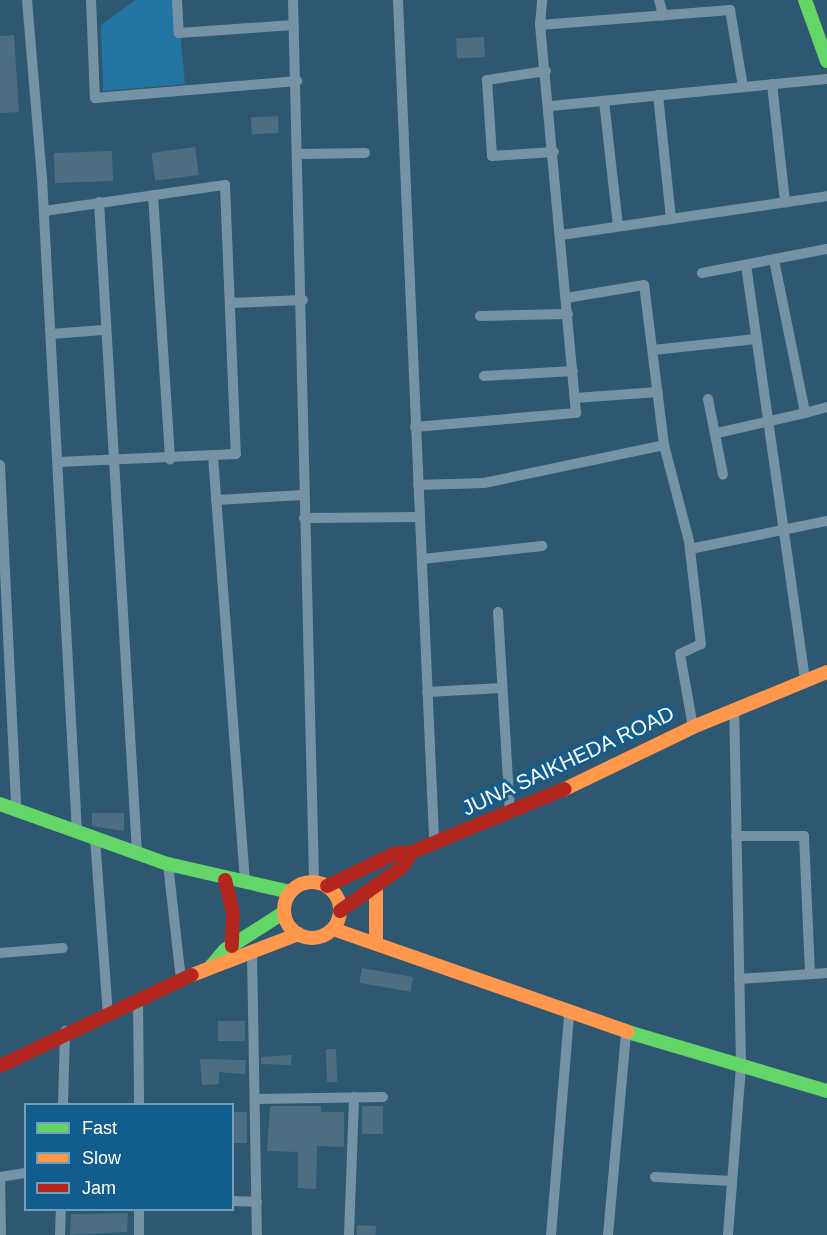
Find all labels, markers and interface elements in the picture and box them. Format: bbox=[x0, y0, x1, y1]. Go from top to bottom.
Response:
street label: JUNA SAIKHEDA ROAD bbox=[457, 700, 679, 822]
legend bbox=[24, 1103, 234, 1211]
text: Fast bbox=[82, 1118, 117, 1138]
text: Slow bbox=[82, 1148, 121, 1168]
text: Jam bbox=[82, 1178, 116, 1198]

